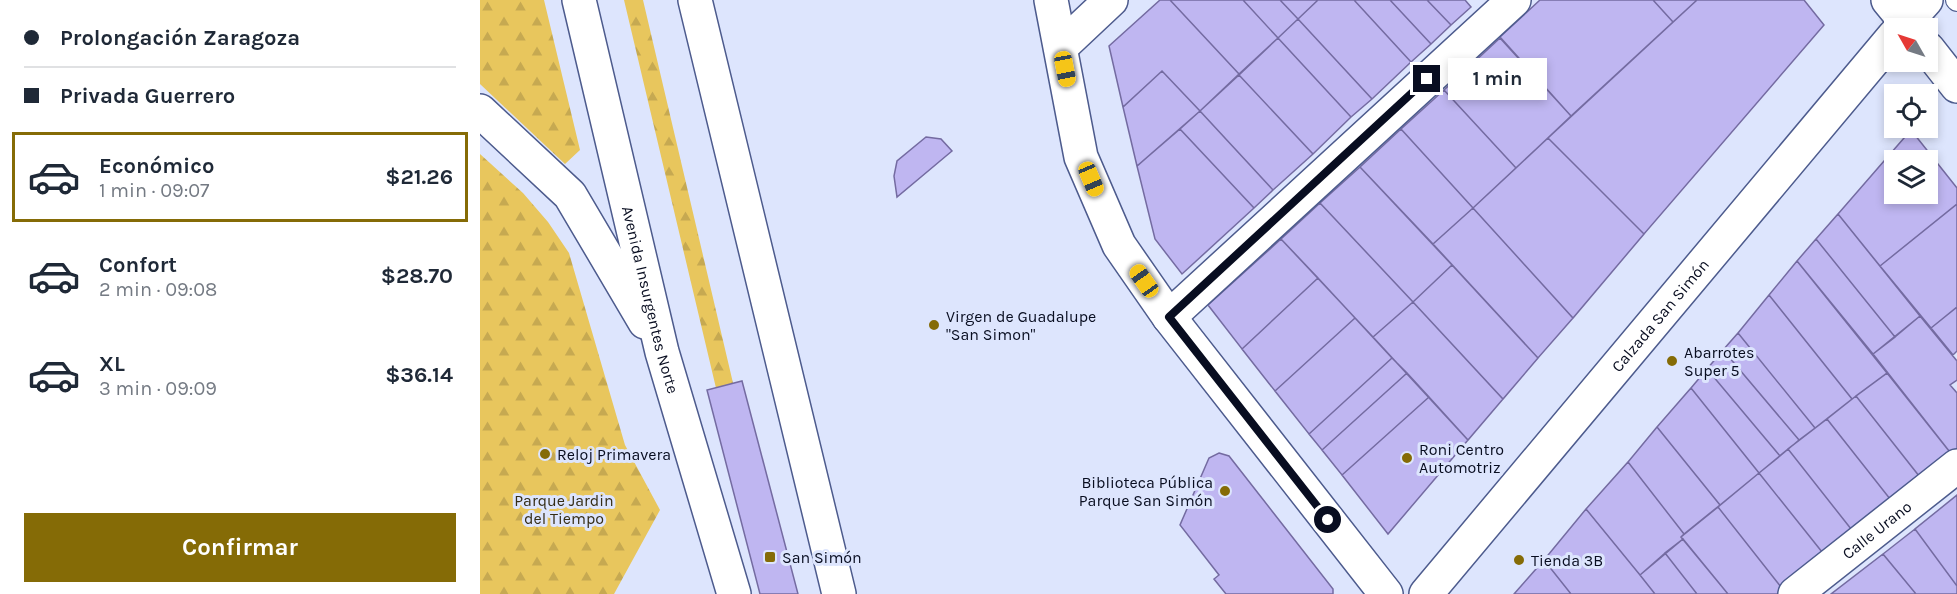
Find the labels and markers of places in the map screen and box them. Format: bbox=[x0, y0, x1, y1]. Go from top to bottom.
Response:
place label: Virgen de Guadalupe "San Simon" bbox=[946, 307, 1096, 344]
marker: Virgen de Guadalupe "San Simon" bbox=[927, 318, 941, 332]
place label: Abarrotes Super 5 bbox=[1684, 343, 1754, 380]
marker: Abarrotes Super 5 bbox=[1665, 354, 1679, 368]
place label: Roni Centro Automotriz bbox=[1419, 440, 1504, 477]
place label: Reloj Primavera bbox=[557, 445, 671, 464]
marker: Reloj Primavera bbox=[538, 447, 552, 461]
marker: Roni Centro Automotriz bbox=[1400, 451, 1414, 465]
place label: Biblioteca Pública Parque San Simón bbox=[1079, 473, 1213, 510]
marker: Biblioteca Pública Parque San Simón bbox=[1218, 484, 1232, 498]
place label: San Simón bbox=[782, 548, 862, 567]
marker: San Simón bbox=[763, 550, 777, 564]
place label: Tienda 3B bbox=[1531, 551, 1603, 570]
marker: Tienda 3B bbox=[1512, 553, 1526, 567]

